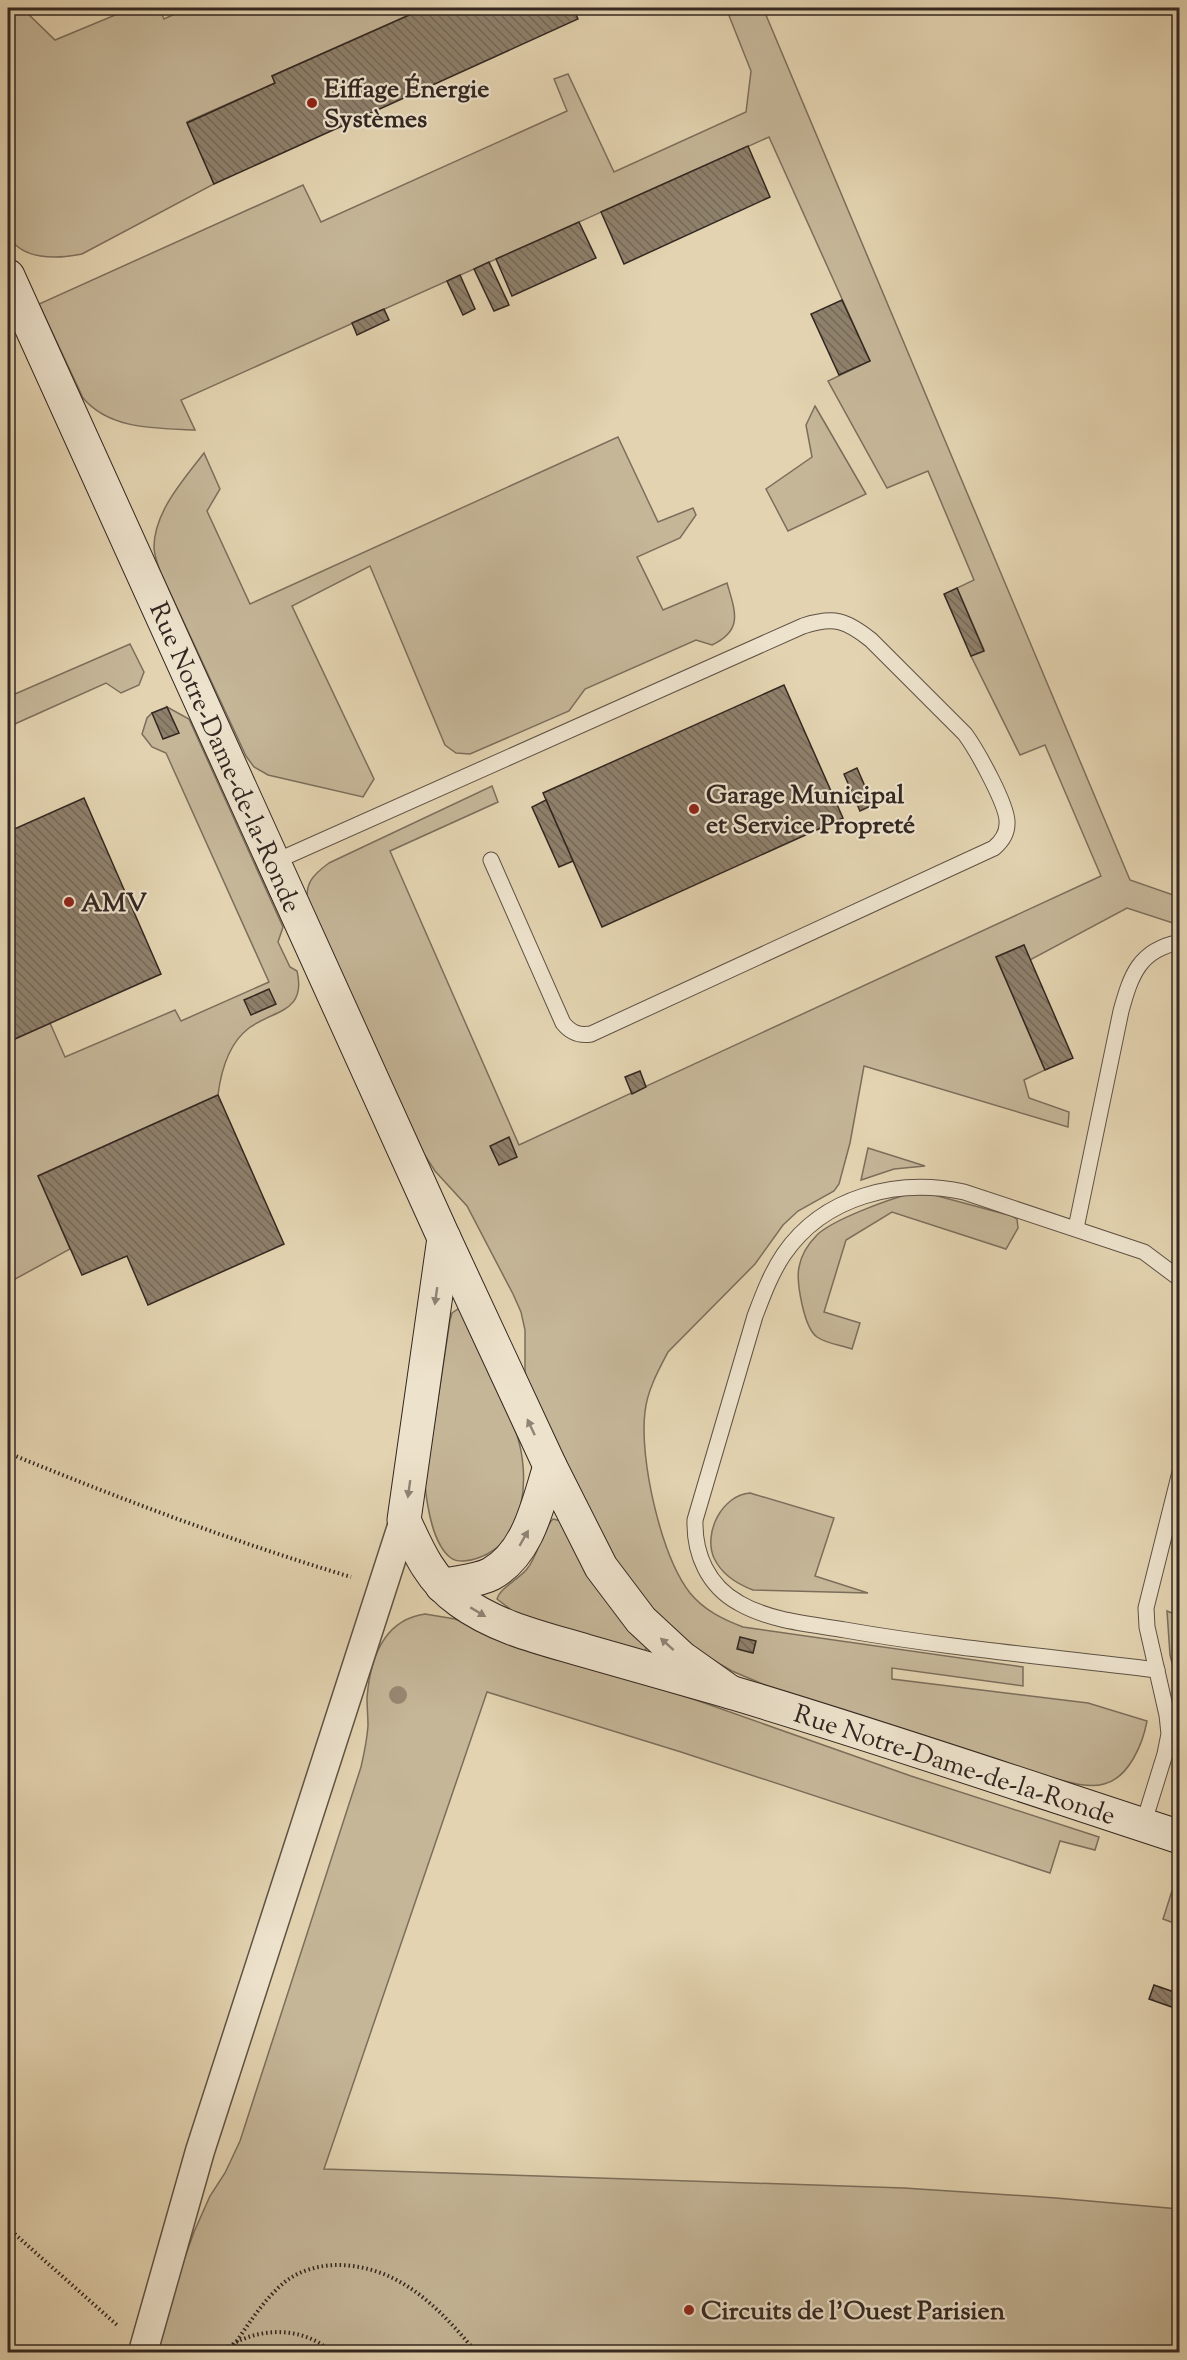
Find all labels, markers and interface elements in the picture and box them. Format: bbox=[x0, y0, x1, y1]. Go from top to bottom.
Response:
place label: Eiffage Énergie Systèmes bbox=[324, 72, 489, 139]
marker: Eiffage Énergie Systèmes bbox=[305, 96, 319, 110]
street label: Rue Notre-Dame-de-la-Ronde bbox=[138, 597, 309, 919]
place label: Garage Municipal et Service Propreté bbox=[706, 778, 915, 845]
marker: Garage Municipal et Service Propreté bbox=[687, 802, 701, 816]
place label: AMV bbox=[81, 886, 147, 923]
marker: AMV bbox=[62, 895, 76, 909]
one-way arrow bbox=[432, 1286, 441, 1305]
one-way arrow bbox=[526, 1418, 536, 1436]
one-way arrow bbox=[404, 1479, 413, 1498]
one-way arrow bbox=[519, 1529, 529, 1546]
one-way arrow bbox=[470, 1607, 486, 1618]
one-way arrow bbox=[660, 1638, 675, 1651]
street label: Rue Notre-Dame-de-la-Ronde bbox=[789, 1697, 1120, 1836]
place label: Circuits de l’Ouest Parisien bbox=[701, 2294, 1006, 2331]
marker: Circuits de l’Ouest Parisien bbox=[682, 2303, 696, 2317]

